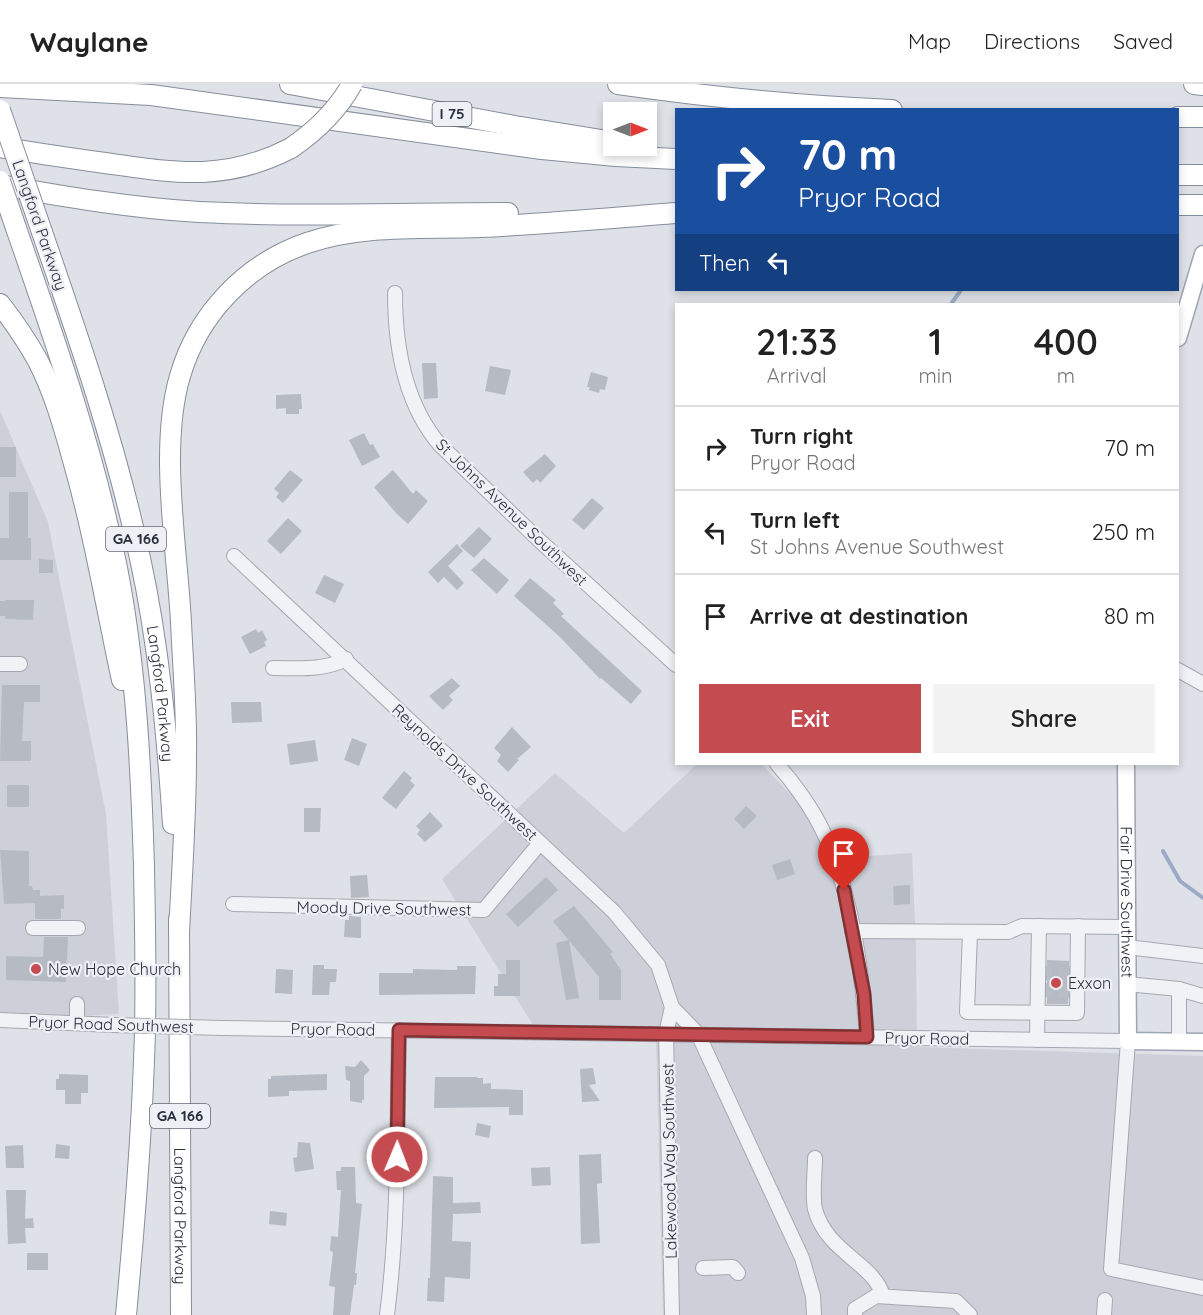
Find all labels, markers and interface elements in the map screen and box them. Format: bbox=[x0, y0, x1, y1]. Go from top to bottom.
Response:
text: Waylane bbox=[30, 24, 149, 59]
text: Map bbox=[908, 28, 951, 54]
text: Directions bbox=[984, 28, 1080, 54]
text: Saved bbox=[1113, 28, 1173, 54]
road number: I 75 bbox=[432, 102, 472, 126]
north arrow bbox=[603, 102, 657, 156]
map controls bbox=[603, 102, 657, 156]
text: 70 m bbox=[798, 128, 897, 181]
icon: right bbox=[699, 132, 777, 210]
street label: Langford Parkway bbox=[8, 157, 72, 293]
text: Pryor Road bbox=[798, 180, 941, 214]
icon: left bbox=[762, 246, 795, 279]
text: Then bbox=[699, 249, 750, 277]
text: 21:33 bbox=[756, 319, 837, 364]
text: 1 bbox=[929, 319, 942, 364]
text: 400 bbox=[1034, 319, 1098, 364]
text: Arrival bbox=[767, 363, 827, 388]
text: min bbox=[918, 363, 953, 388]
text: m bbox=[1057, 363, 1075, 388]
text: Turn right bbox=[750, 422, 854, 450]
icon: right bbox=[699, 432, 732, 465]
street label: St Johns Avenue Southwest bbox=[432, 434, 592, 590]
text: 70 m bbox=[1105, 434, 1155, 462]
text: Pryor Road bbox=[750, 450, 856, 475]
text: Turn left bbox=[750, 506, 840, 534]
icon: left bbox=[699, 516, 732, 549]
text: 250 m bbox=[1092, 518, 1155, 546]
road number: GA 166 bbox=[106, 527, 166, 551]
text: St Johns Avenue Southwest bbox=[750, 534, 1004, 559]
icon: arrive bbox=[699, 600, 732, 633]
text: Arrive at destination bbox=[750, 602, 968, 630]
text: 80 m bbox=[1104, 602, 1155, 630]
street label: Langford Parkway bbox=[143, 624, 178, 763]
button: Exit bbox=[699, 684, 921, 753]
button: Share bbox=[933, 684, 1155, 753]
street label: Reynolds Drive Southwest bbox=[388, 699, 542, 845]
street label: Fair Drive Southwest bbox=[1116, 826, 1138, 978]
pin bbox=[818, 828, 869, 890]
icon: arrive bbox=[827, 837, 860, 870]
street label: Moody Drive Southwest bbox=[296, 896, 472, 920]
place label: New Hope Church bbox=[48, 959, 181, 979]
marker: New Hope Church bbox=[29, 962, 43, 976]
place label: Exxon bbox=[1068, 973, 1111, 993]
marker: Exxon bbox=[1049, 976, 1063, 990]
street label: Pryor Road Southwest bbox=[28, 1011, 194, 1037]
street label: Pryor Road bbox=[291, 1018, 375, 1040]
street label: Pryor Road bbox=[885, 1027, 969, 1049]
street label: Lakewood Way Southwest bbox=[657, 1063, 681, 1259]
road number: GA 166 bbox=[150, 1104, 210, 1128]
position arrow bbox=[365, 1125, 429, 1189]
street label: Langford Parkway bbox=[170, 1147, 191, 1285]

